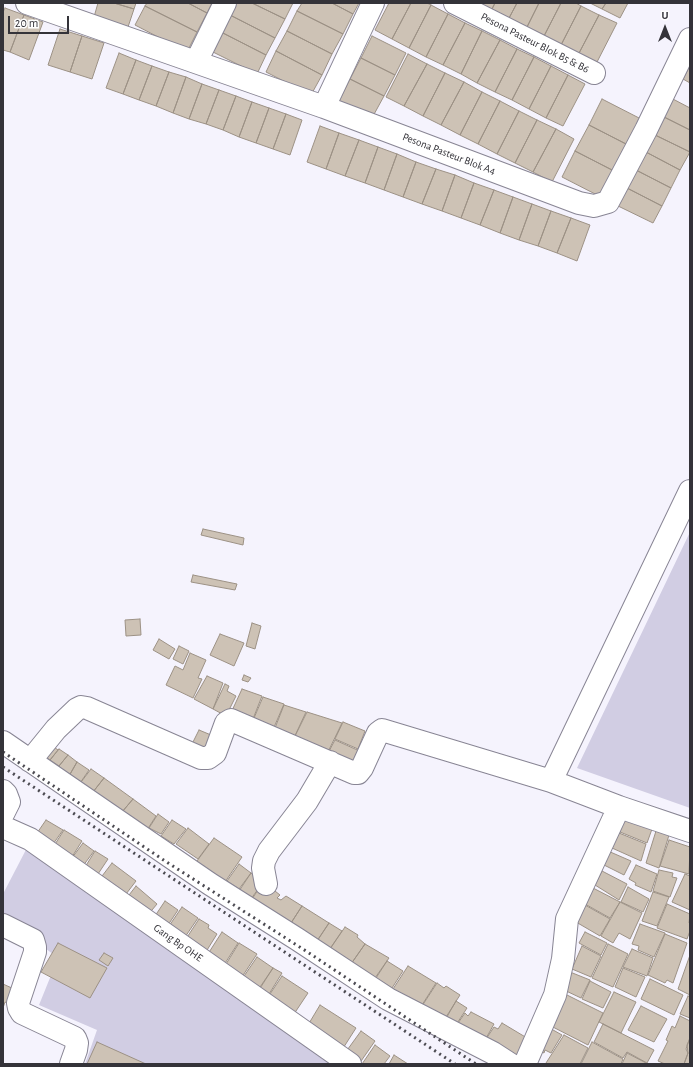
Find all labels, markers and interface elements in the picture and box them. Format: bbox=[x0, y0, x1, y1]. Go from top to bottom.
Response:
scale bar bbox=[10, 8, 71, 34]
north arrow bbox=[645, 8, 685, 48]
street label: Pesona Pasteur Blok B5 & B6 bbox=[479, 10, 591, 76]
text: U bbox=[661, 10, 669, 21]
text: 20 m bbox=[15, 17, 38, 29]
street label: Pesona Pasteur Blok A4 bbox=[401, 130, 497, 178]
street label: Gang Bp OHE bbox=[151, 921, 205, 965]

